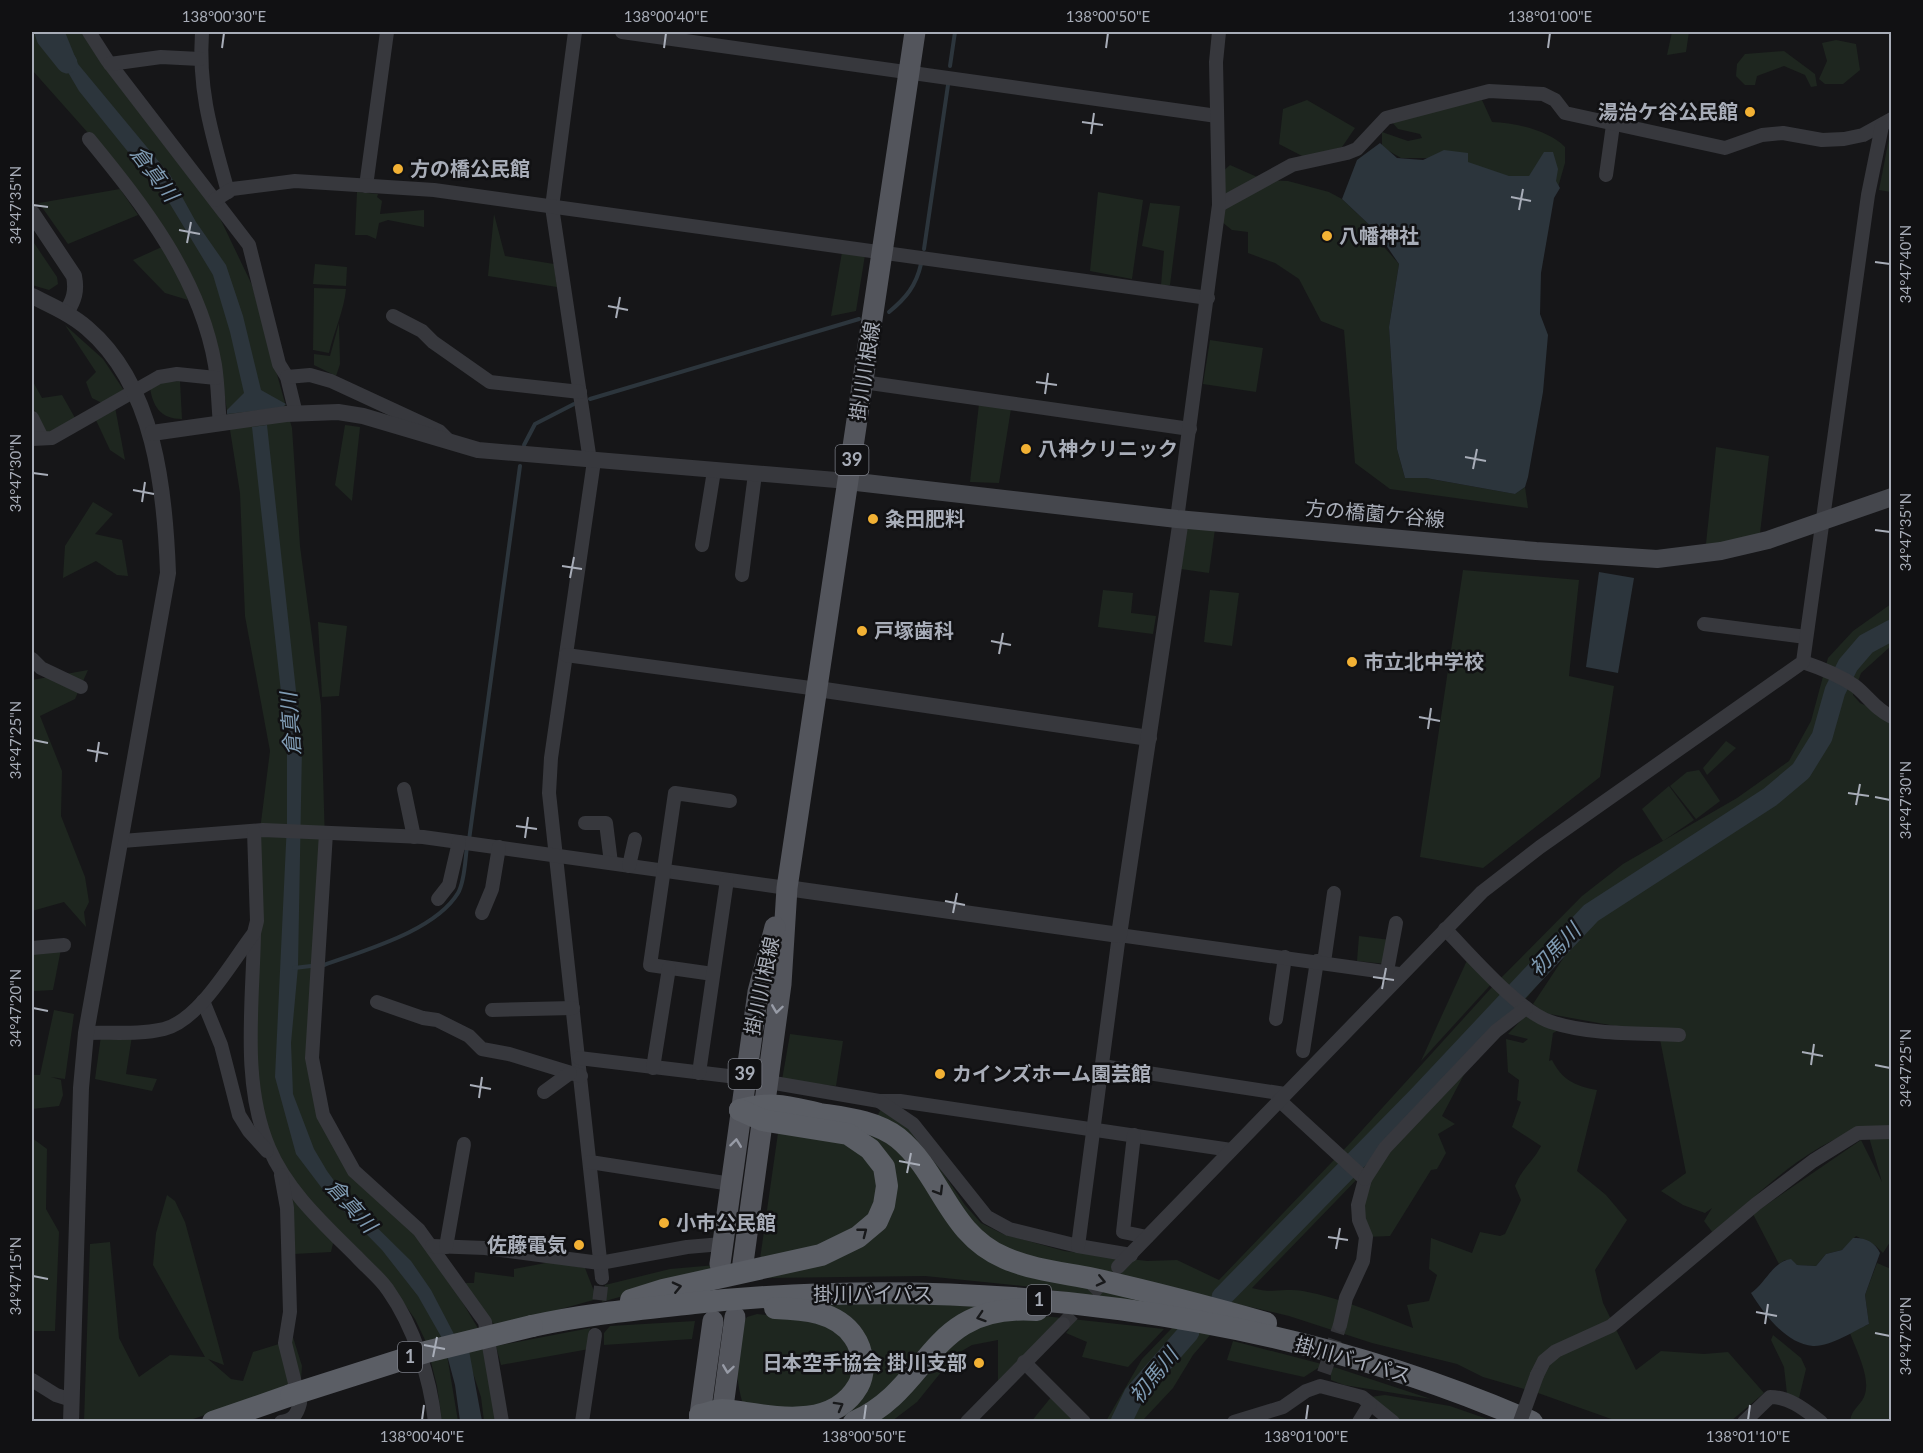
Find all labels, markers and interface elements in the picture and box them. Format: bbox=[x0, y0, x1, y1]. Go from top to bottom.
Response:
text: 138°00'30"E bbox=[182, 7, 266, 25]
text: 138°00'40"E bbox=[624, 7, 708, 25]
text: 138°00'50"E bbox=[1066, 7, 1150, 25]
text: 138°01'00"E bbox=[1508, 7, 1592, 25]
place label: 湯治ケ谷公民館 bbox=[1598, 99, 1738, 123]
marker: 湯治ケ谷公民館 bbox=[1743, 105, 1757, 119]
water label: 倉真川 bbox=[126, 140, 185, 207]
place label: 方の橋公民館 bbox=[410, 156, 530, 180]
marker: 方の橋公民館 bbox=[391, 162, 405, 176]
text: 34°47'35"N bbox=[6, 166, 24, 244]
place label: 八幡神社 bbox=[1339, 223, 1419, 247]
text: 34°47'40"N bbox=[1896, 225, 1914, 303]
marker: 八幡神社 bbox=[1320, 229, 1334, 243]
street label: 掛川川根線 bbox=[844, 320, 884, 422]
text: 34°47'30"N bbox=[6, 434, 24, 512]
place label: 八神クリニック bbox=[1038, 436, 1178, 460]
marker: 八神クリニック bbox=[1019, 442, 1033, 456]
road number: 39 bbox=[836, 445, 868, 475]
text: 34°47'35"N bbox=[1896, 493, 1914, 571]
street label: 方の橋薗ケ谷線 bbox=[1304, 495, 1446, 531]
place label: 粂田肥料 bbox=[885, 506, 965, 530]
marker: 粂田肥料 bbox=[866, 512, 880, 526]
place label: 戸塚歯科 bbox=[874, 618, 954, 642]
marker: 戸塚歯科 bbox=[855, 624, 869, 638]
place label: 市立北中学校 bbox=[1364, 649, 1484, 673]
marker: 市立北中学校 bbox=[1345, 655, 1359, 669]
water label: 倉真川 bbox=[275, 690, 304, 756]
text: 34°47'25"N bbox=[6, 701, 24, 779]
text: 34°47'30"N bbox=[1896, 761, 1914, 839]
water label: 初馬川 bbox=[1523, 916, 1586, 980]
street label: 掛川川根線 bbox=[739, 934, 783, 1037]
text: 34°47'20"N bbox=[6, 969, 24, 1047]
one-way arrow bbox=[772, 1005, 784, 1014]
text: 34°47'25"N bbox=[1896, 1029, 1914, 1107]
road number: 39 bbox=[728, 1059, 762, 1089]
place label: カインズホーム園芸館 bbox=[952, 1061, 1151, 1085]
marker: カインズホーム園芸館 bbox=[933, 1067, 947, 1081]
one-way arrow bbox=[729, 1139, 742, 1148]
water label: 倉真川 bbox=[322, 1173, 384, 1238]
one-way arrow bbox=[931, 1185, 943, 1195]
place label: 小市公民館 bbox=[676, 1210, 776, 1234]
marker: 小市公民館 bbox=[657, 1216, 671, 1230]
one-way arrow bbox=[856, 1229, 867, 1240]
place label: 佐藤電気 bbox=[487, 1232, 567, 1256]
text: 34°47'15"N bbox=[6, 1237, 24, 1315]
marker: 佐藤電気 bbox=[572, 1238, 586, 1252]
one-way arrow bbox=[1096, 1273, 1106, 1286]
one-way arrow bbox=[672, 1281, 682, 1294]
street label: 掛川バイパス bbox=[813, 1281, 933, 1305]
road number: 1 bbox=[1027, 1285, 1051, 1315]
text: 34°47'20"N bbox=[1896, 1297, 1914, 1375]
one-way arrow bbox=[976, 1310, 987, 1322]
street label: 掛川バイパス bbox=[1292, 1331, 1414, 1387]
water label: 初馬川 bbox=[1123, 1341, 1184, 1407]
road number: 1 bbox=[398, 1342, 422, 1372]
place label: 日本空手協会 掛川支部 bbox=[762, 1350, 967, 1374]
marker: 日本空手協会 掛川支部 bbox=[972, 1356, 986, 1370]
one-way arrow bbox=[723, 1365, 735, 1374]
one-way arrow bbox=[832, 1402, 843, 1413]
text: 138°00'40"E bbox=[380, 1427, 464, 1445]
text: 138°00'50"E bbox=[822, 1427, 906, 1445]
text: 138°01'00"E bbox=[1264, 1427, 1348, 1445]
text: 138°01'10"E bbox=[1706, 1427, 1790, 1445]

